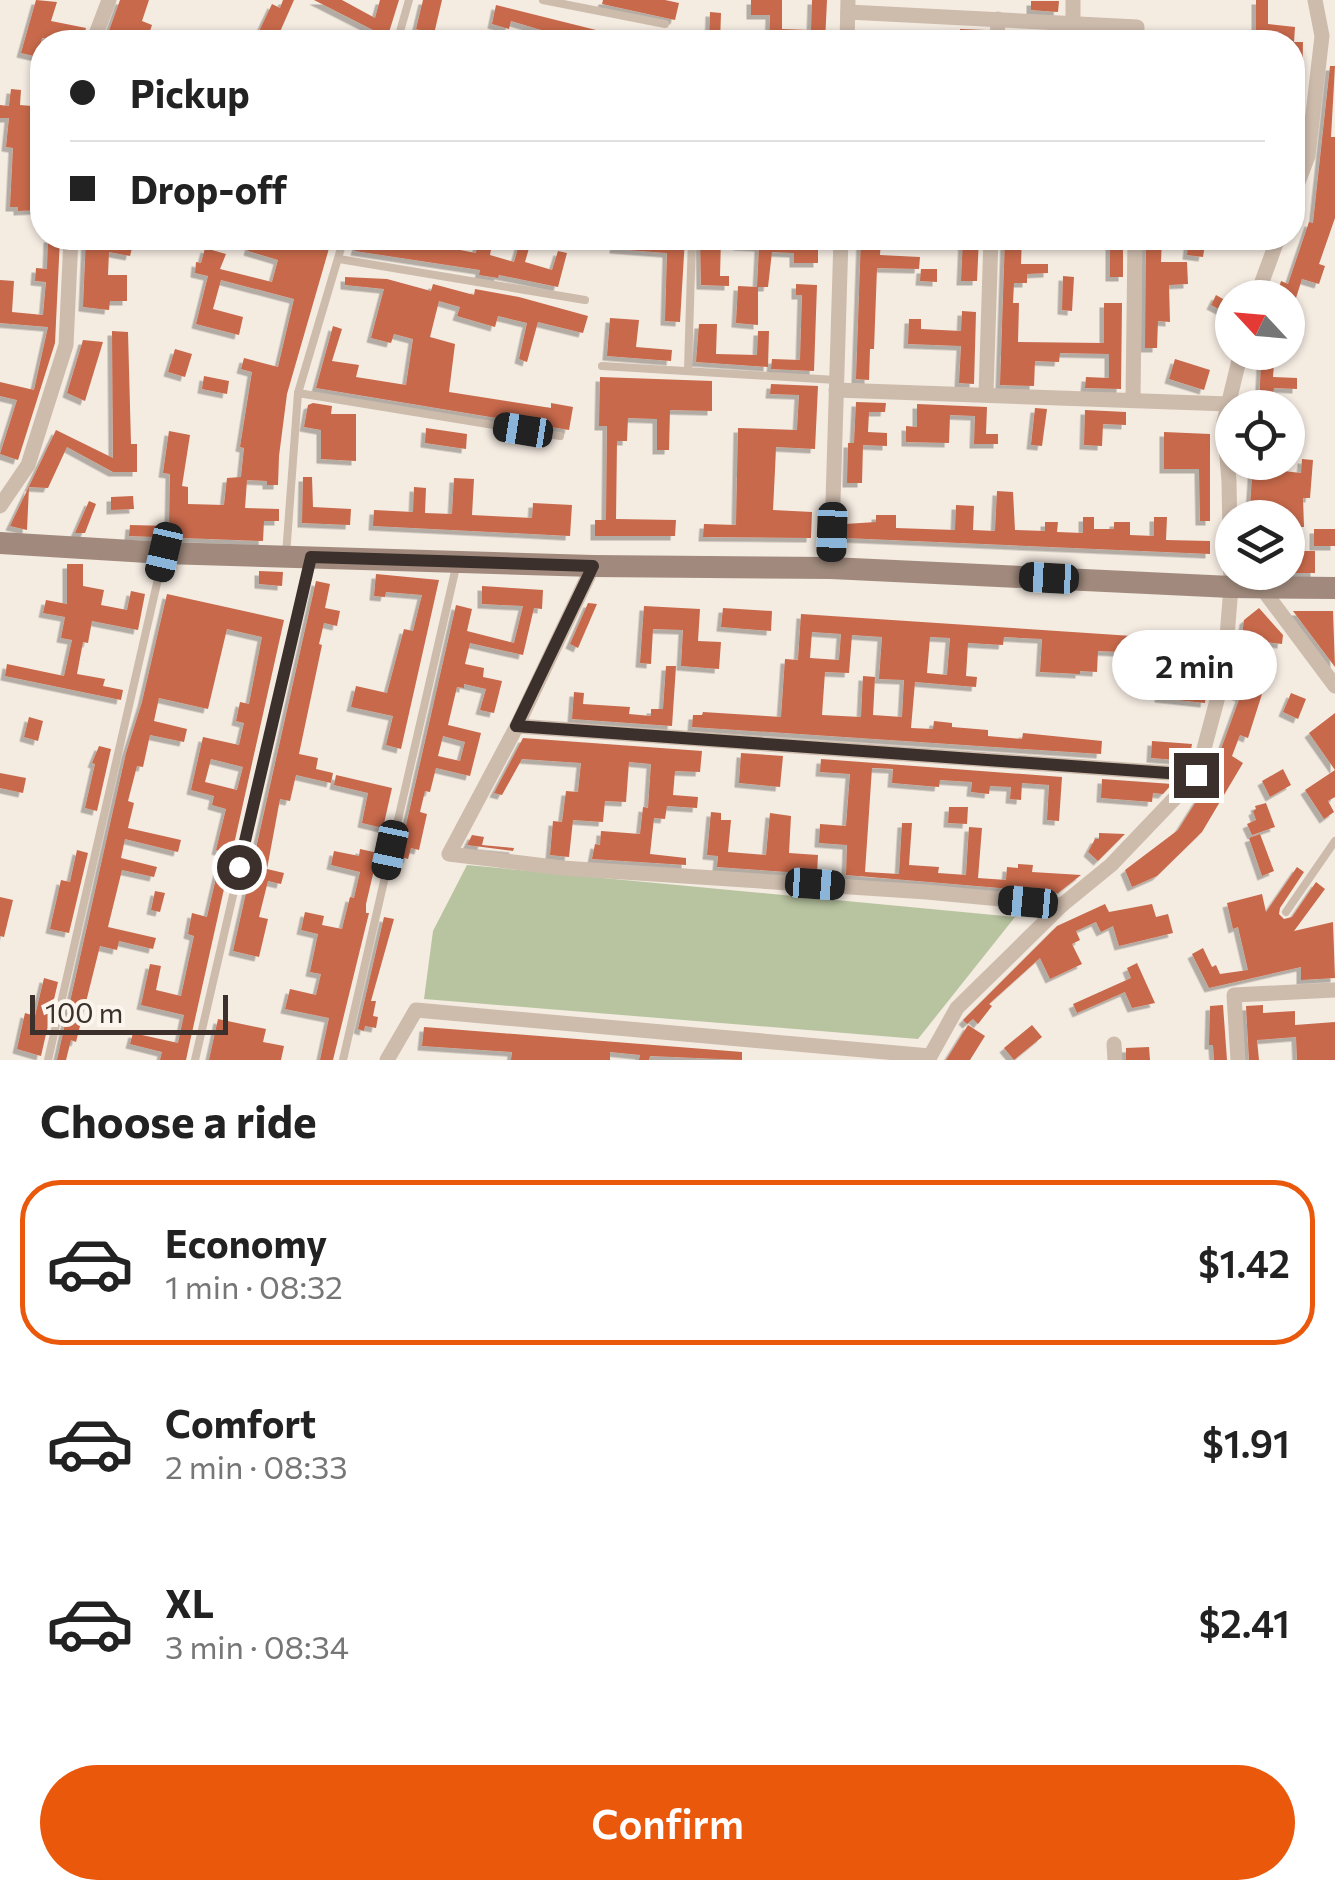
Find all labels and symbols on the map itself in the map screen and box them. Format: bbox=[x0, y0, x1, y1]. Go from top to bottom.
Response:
north arrow bbox=[1215, 280, 1305, 370]
car bbox=[491, 410, 555, 450]
car bbox=[816, 501, 848, 563]
car bbox=[143, 519, 185, 585]
car bbox=[1018, 561, 1080, 595]
callout: 2 min bbox=[1114, 630, 1278, 700]
route end bbox=[1174, 753, 1219, 798]
car bbox=[369, 818, 411, 882]
route start bbox=[217, 845, 262, 890]
car bbox=[784, 867, 846, 901]
car bbox=[997, 884, 1059, 920]
scale bar bbox=[30, 990, 228, 1034]

